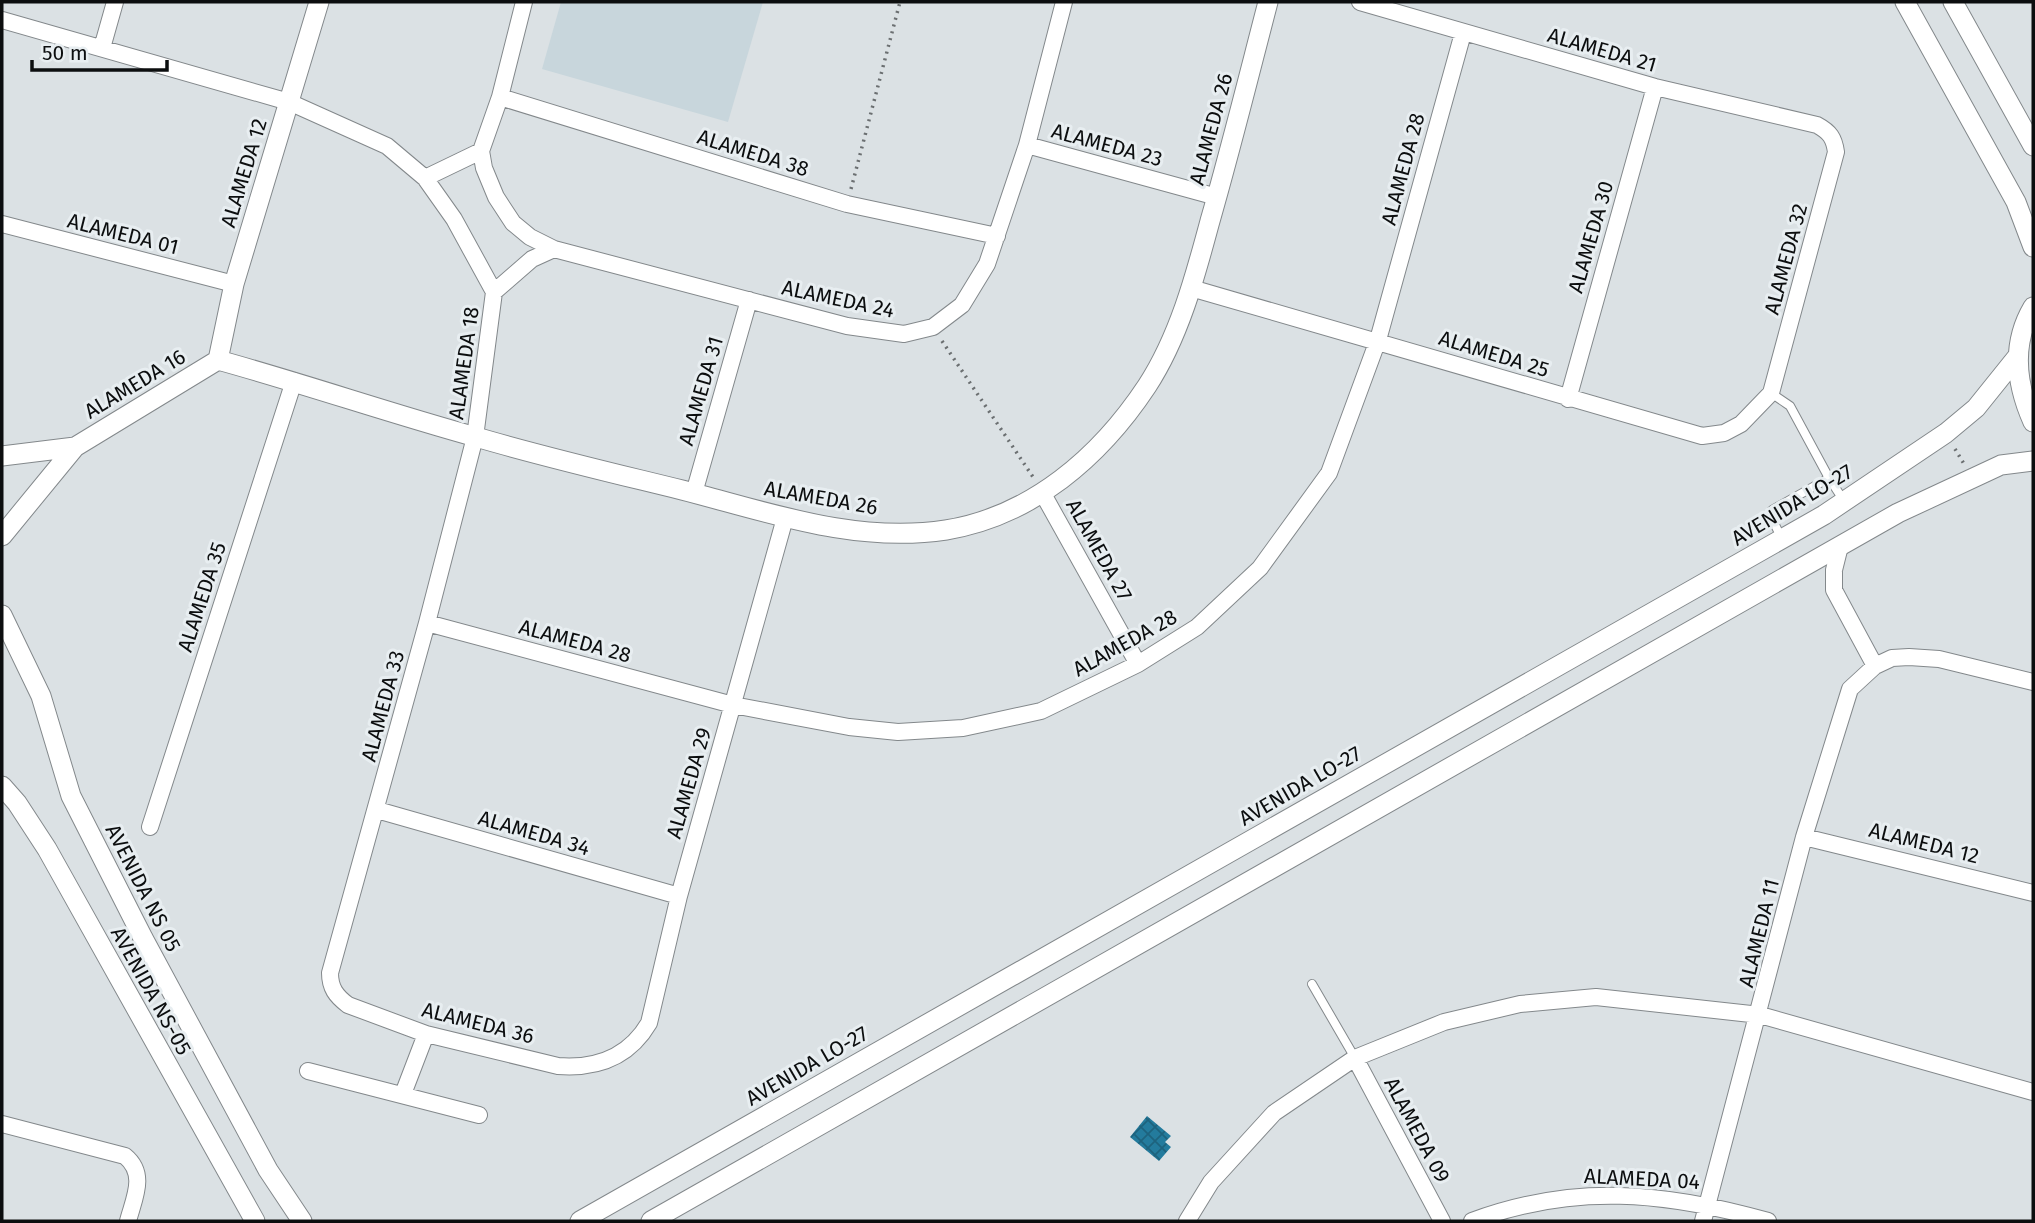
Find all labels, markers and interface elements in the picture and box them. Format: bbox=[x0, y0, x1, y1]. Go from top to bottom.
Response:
street label: ALAMEDA 21 bbox=[1545, 22, 1659, 78]
scale bar bbox=[32, 28, 166, 72]
text: 50 m bbox=[42, 40, 88, 66]
street label: ALAMEDA 26 bbox=[1184, 70, 1238, 188]
street label: ALAMEDA 28 bbox=[1376, 110, 1430, 228]
street label: ALAMEDA 12 bbox=[215, 115, 273, 231]
street label: ALAMEDA 23 bbox=[1049, 118, 1165, 172]
street label: ALAMEDA 38 bbox=[694, 124, 812, 182]
street label: ALAMEDA 30 bbox=[1563, 178, 1619, 296]
street label: ALAMEDA 32 bbox=[1759, 201, 1813, 317]
street label: ALAMEDA 01 bbox=[65, 208, 181, 260]
street label: ALAMEDA 24 bbox=[780, 274, 896, 324]
street label: ALAMEDA 18 bbox=[443, 305, 485, 421]
street label: ALAMEDA 25 bbox=[1436, 325, 1552, 383]
street label: ALAMEDA 31 bbox=[673, 334, 729, 448]
street label: ALAMEDA 16 bbox=[80, 344, 190, 424]
street label: AVENIDA LO-27 bbox=[1727, 459, 1857, 551]
street label: ALAMEDA 26 bbox=[762, 475, 880, 521]
street label: ALAMEDA 27 bbox=[1060, 494, 1138, 606]
street label: ALAMEDA 35 bbox=[172, 539, 232, 655]
street label: ALAMEDA 28 bbox=[1068, 604, 1182, 682]
street label: ALAMEDA 28 bbox=[516, 614, 634, 668]
street label: ALAMEDA 33 bbox=[356, 648, 410, 764]
street label: ALAMEDA 29 bbox=[661, 725, 717, 841]
street label: AVENIDA LO-27 bbox=[1234, 741, 1366, 831]
street label: ALAMEDA 34 bbox=[475, 805, 593, 861]
street label: ALAMEDA 12 bbox=[1866, 817, 1982, 869]
street label: AVENIDA NS 05 bbox=[100, 820, 186, 956]
street label: ALAMEDA 11 bbox=[1733, 876, 1785, 990]
street label: AVENIDA NS-05 bbox=[105, 922, 197, 1060]
street label: ALAMEDA 36 bbox=[419, 997, 537, 1049]
street label: AVENIDA LO-27 bbox=[741, 1021, 873, 1111]
street label: ALAMEDA 09 bbox=[1378, 1073, 1456, 1187]
street label: ALAMEDA 04 bbox=[1583, 1163, 1701, 1195]

